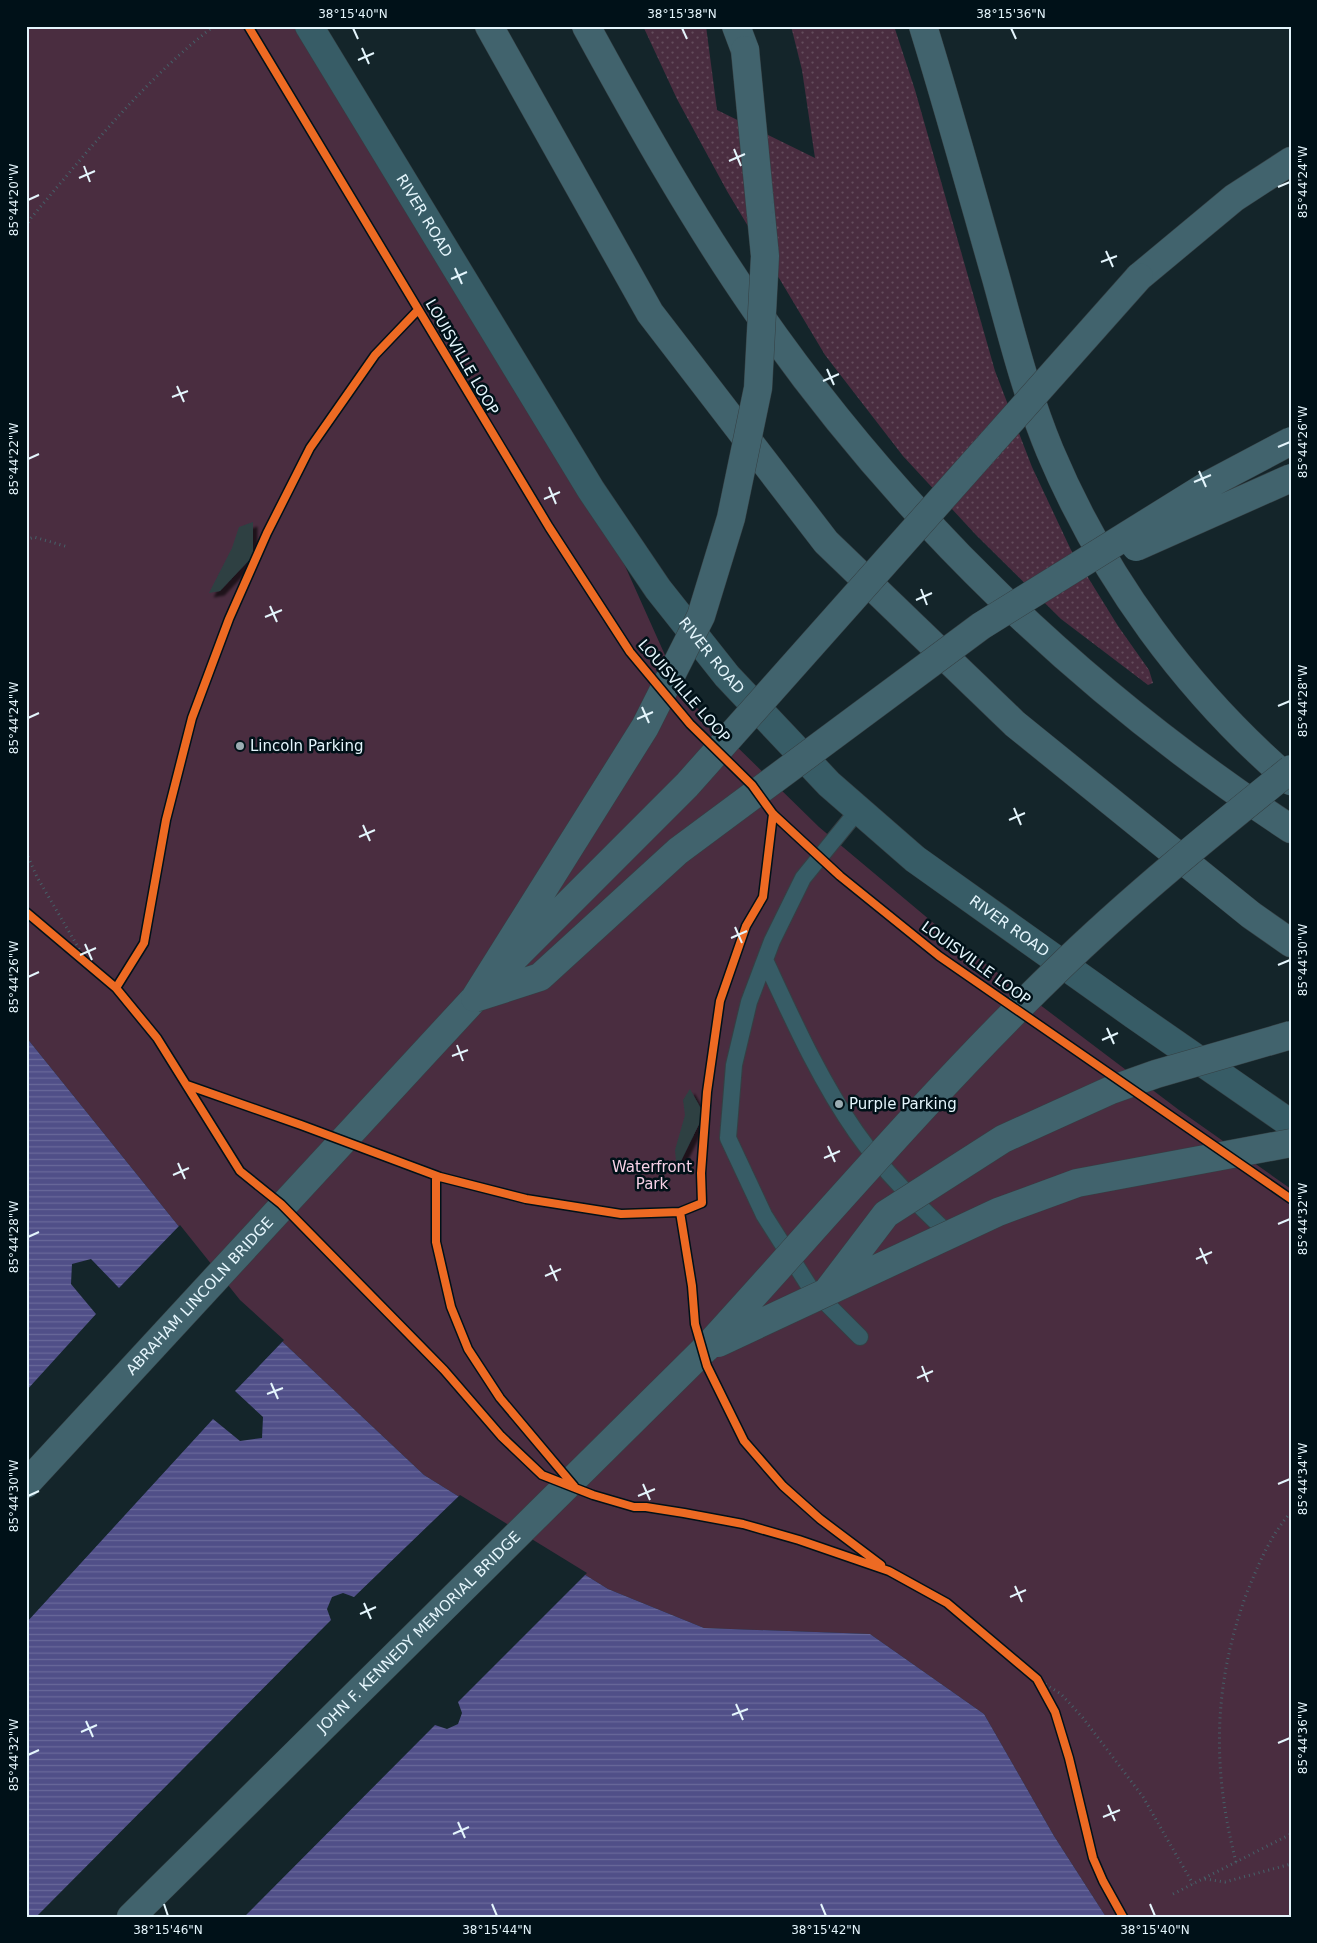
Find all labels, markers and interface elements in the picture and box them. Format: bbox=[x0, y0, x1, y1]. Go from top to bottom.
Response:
text: 38°15'40"N bbox=[318, 7, 388, 21]
text: 38°15'38"N bbox=[647, 7, 717, 21]
text: 38°15'36"N bbox=[976, 7, 1046, 21]
text: 85°44'24"W bbox=[1296, 146, 1310, 218]
text: 85°44'20"W bbox=[7, 164, 21, 236]
street label: RIVER ROAD bbox=[392, 171, 456, 260]
street label: LOUISVILLE LOOP bbox=[422, 296, 502, 418]
text: 85°44'26"W bbox=[1296, 406, 1310, 478]
text: 85°44'22"W bbox=[7, 423, 21, 495]
street label: RIVER ROAD bbox=[675, 614, 748, 698]
street label: LOUISVILLE LOOP bbox=[634, 636, 734, 746]
text: 85°44'28"W bbox=[1296, 665, 1310, 737]
text: 85°44'24"W bbox=[7, 682, 21, 754]
place label: Lincoln Parking bbox=[250, 737, 364, 755]
marker: Lincoln Parking bbox=[234, 740, 246, 752]
street label: RIVER ROAD bbox=[966, 892, 1053, 961]
street label: LOUISVILLE LOOP bbox=[918, 917, 1034, 1009]
text: 85°44'30"W bbox=[1296, 924, 1310, 996]
text: 85°44'26"W bbox=[7, 941, 21, 1013]
place label: Purple Parking bbox=[849, 1095, 957, 1113]
marker: Purple Parking bbox=[833, 1098, 845, 1110]
park label: Waterfront Park bbox=[612, 1158, 692, 1193]
text: 85°44'32"W bbox=[1296, 1183, 1310, 1255]
text: 85°44'28"W bbox=[7, 1201, 21, 1273]
street label: ABRAHAM LINCOLN BRIDGE bbox=[122, 1213, 277, 1379]
text: 85°44'34"W bbox=[1296, 1443, 1310, 1515]
text: 85°44'30"W bbox=[7, 1460, 21, 1532]
street label: JOHN F. KENNEDY MEMORIAL BRIDGE bbox=[313, 1528, 524, 1737]
text: 85°44'36"W bbox=[1296, 1702, 1310, 1774]
text: 85°44'32"W bbox=[7, 1719, 21, 1791]
text: 38°15'46"N bbox=[133, 1923, 203, 1937]
text: 38°15'44"N bbox=[462, 1923, 532, 1937]
text: 38°15'42"N bbox=[791, 1923, 861, 1937]
text: 38°15'40"N bbox=[1120, 1923, 1190, 1937]

